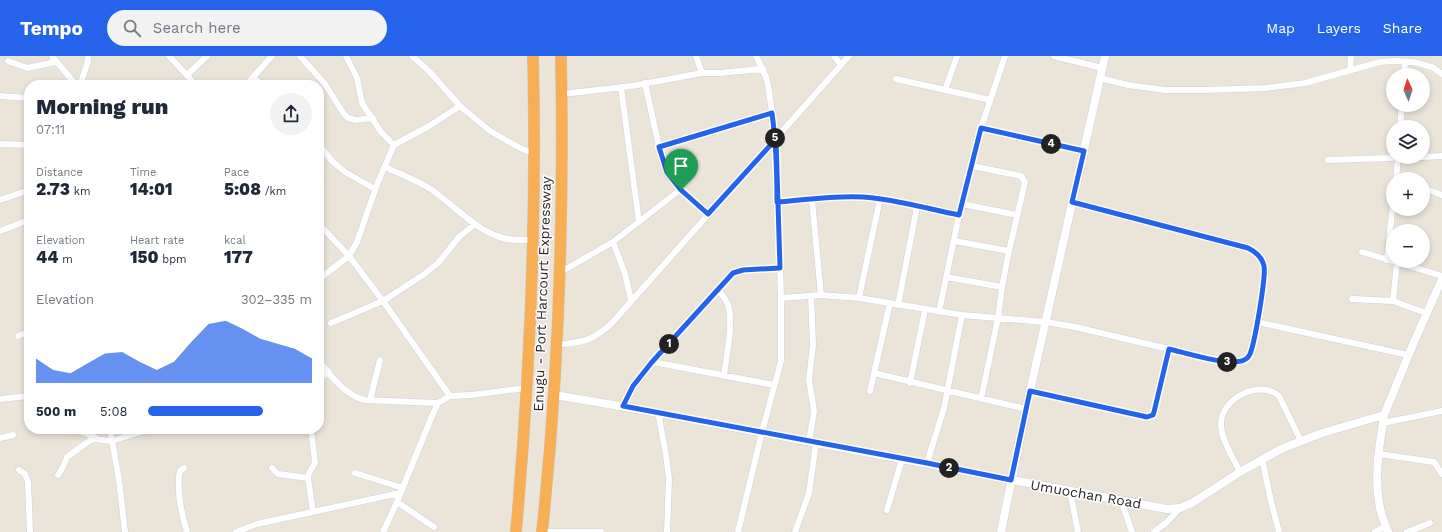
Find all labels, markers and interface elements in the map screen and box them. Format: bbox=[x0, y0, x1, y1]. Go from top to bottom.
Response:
search box bbox=[107, 10, 387, 46]
text: Tempo bbox=[20, 17, 83, 40]
icon: search bbox=[121, 17, 143, 39]
text: Search here bbox=[153, 19, 241, 37]
text: Map bbox=[1266, 20, 1295, 36]
text: Layers bbox=[1317, 20, 1361, 36]
text: Share bbox=[1383, 20, 1422, 36]
north arrow bbox=[1386, 68, 1430, 112]
map controls bbox=[1386, 68, 1430, 268]
button: share bbox=[270, 93, 312, 135]
text: Morning run bbox=[36, 94, 168, 119]
button: layers bbox=[1386, 120, 1430, 164]
text: 07:11 bbox=[36, 122, 65, 137]
pin: 5 bbox=[765, 128, 785, 148]
text: 5 bbox=[772, 131, 778, 144]
pin: 4 bbox=[1041, 134, 1061, 154]
text: 4 bbox=[1047, 137, 1055, 150]
pin bbox=[664, 149, 698, 190]
icon: arrive bbox=[670, 155, 692, 177]
text: Distance bbox=[36, 166, 83, 179]
text: Time bbox=[130, 166, 156, 179]
text: Pace bbox=[224, 166, 249, 179]
button: + bbox=[1386, 172, 1430, 216]
street label: Enugu - Port Harcourt Expressway bbox=[530, 175, 554, 412]
text: 2.73 bbox=[36, 179, 70, 199]
text: 14:01 bbox=[130, 179, 173, 199]
text: 5:08 bbox=[224, 179, 261, 199]
text: km bbox=[70, 185, 91, 198]
text: /km bbox=[261, 185, 286, 198]
button: − bbox=[1386, 224, 1430, 268]
text: Elevation bbox=[36, 234, 85, 247]
text: Heart rate bbox=[130, 234, 184, 247]
text: kcal bbox=[224, 234, 246, 247]
text: 44 bbox=[36, 247, 58, 267]
text: 150 bbox=[130, 247, 159, 267]
text: 177 bbox=[224, 247, 253, 267]
text: m bbox=[58, 253, 73, 266]
text: bpm bbox=[159, 253, 187, 266]
text: Elevation bbox=[36, 292, 94, 307]
text: 302–335 m bbox=[241, 292, 312, 307]
pin: 1 bbox=[659, 334, 679, 354]
text: 1 bbox=[667, 337, 671, 350]
pin: 3 bbox=[1217, 352, 1237, 372]
text: 3 bbox=[1224, 355, 1230, 368]
text: 500 m bbox=[36, 404, 76, 419]
text: 5:08 bbox=[100, 404, 128, 419]
pin: 2 bbox=[939, 458, 959, 478]
text: 2 bbox=[946, 461, 952, 474]
street label: Umuochan Road bbox=[1029, 476, 1143, 512]

